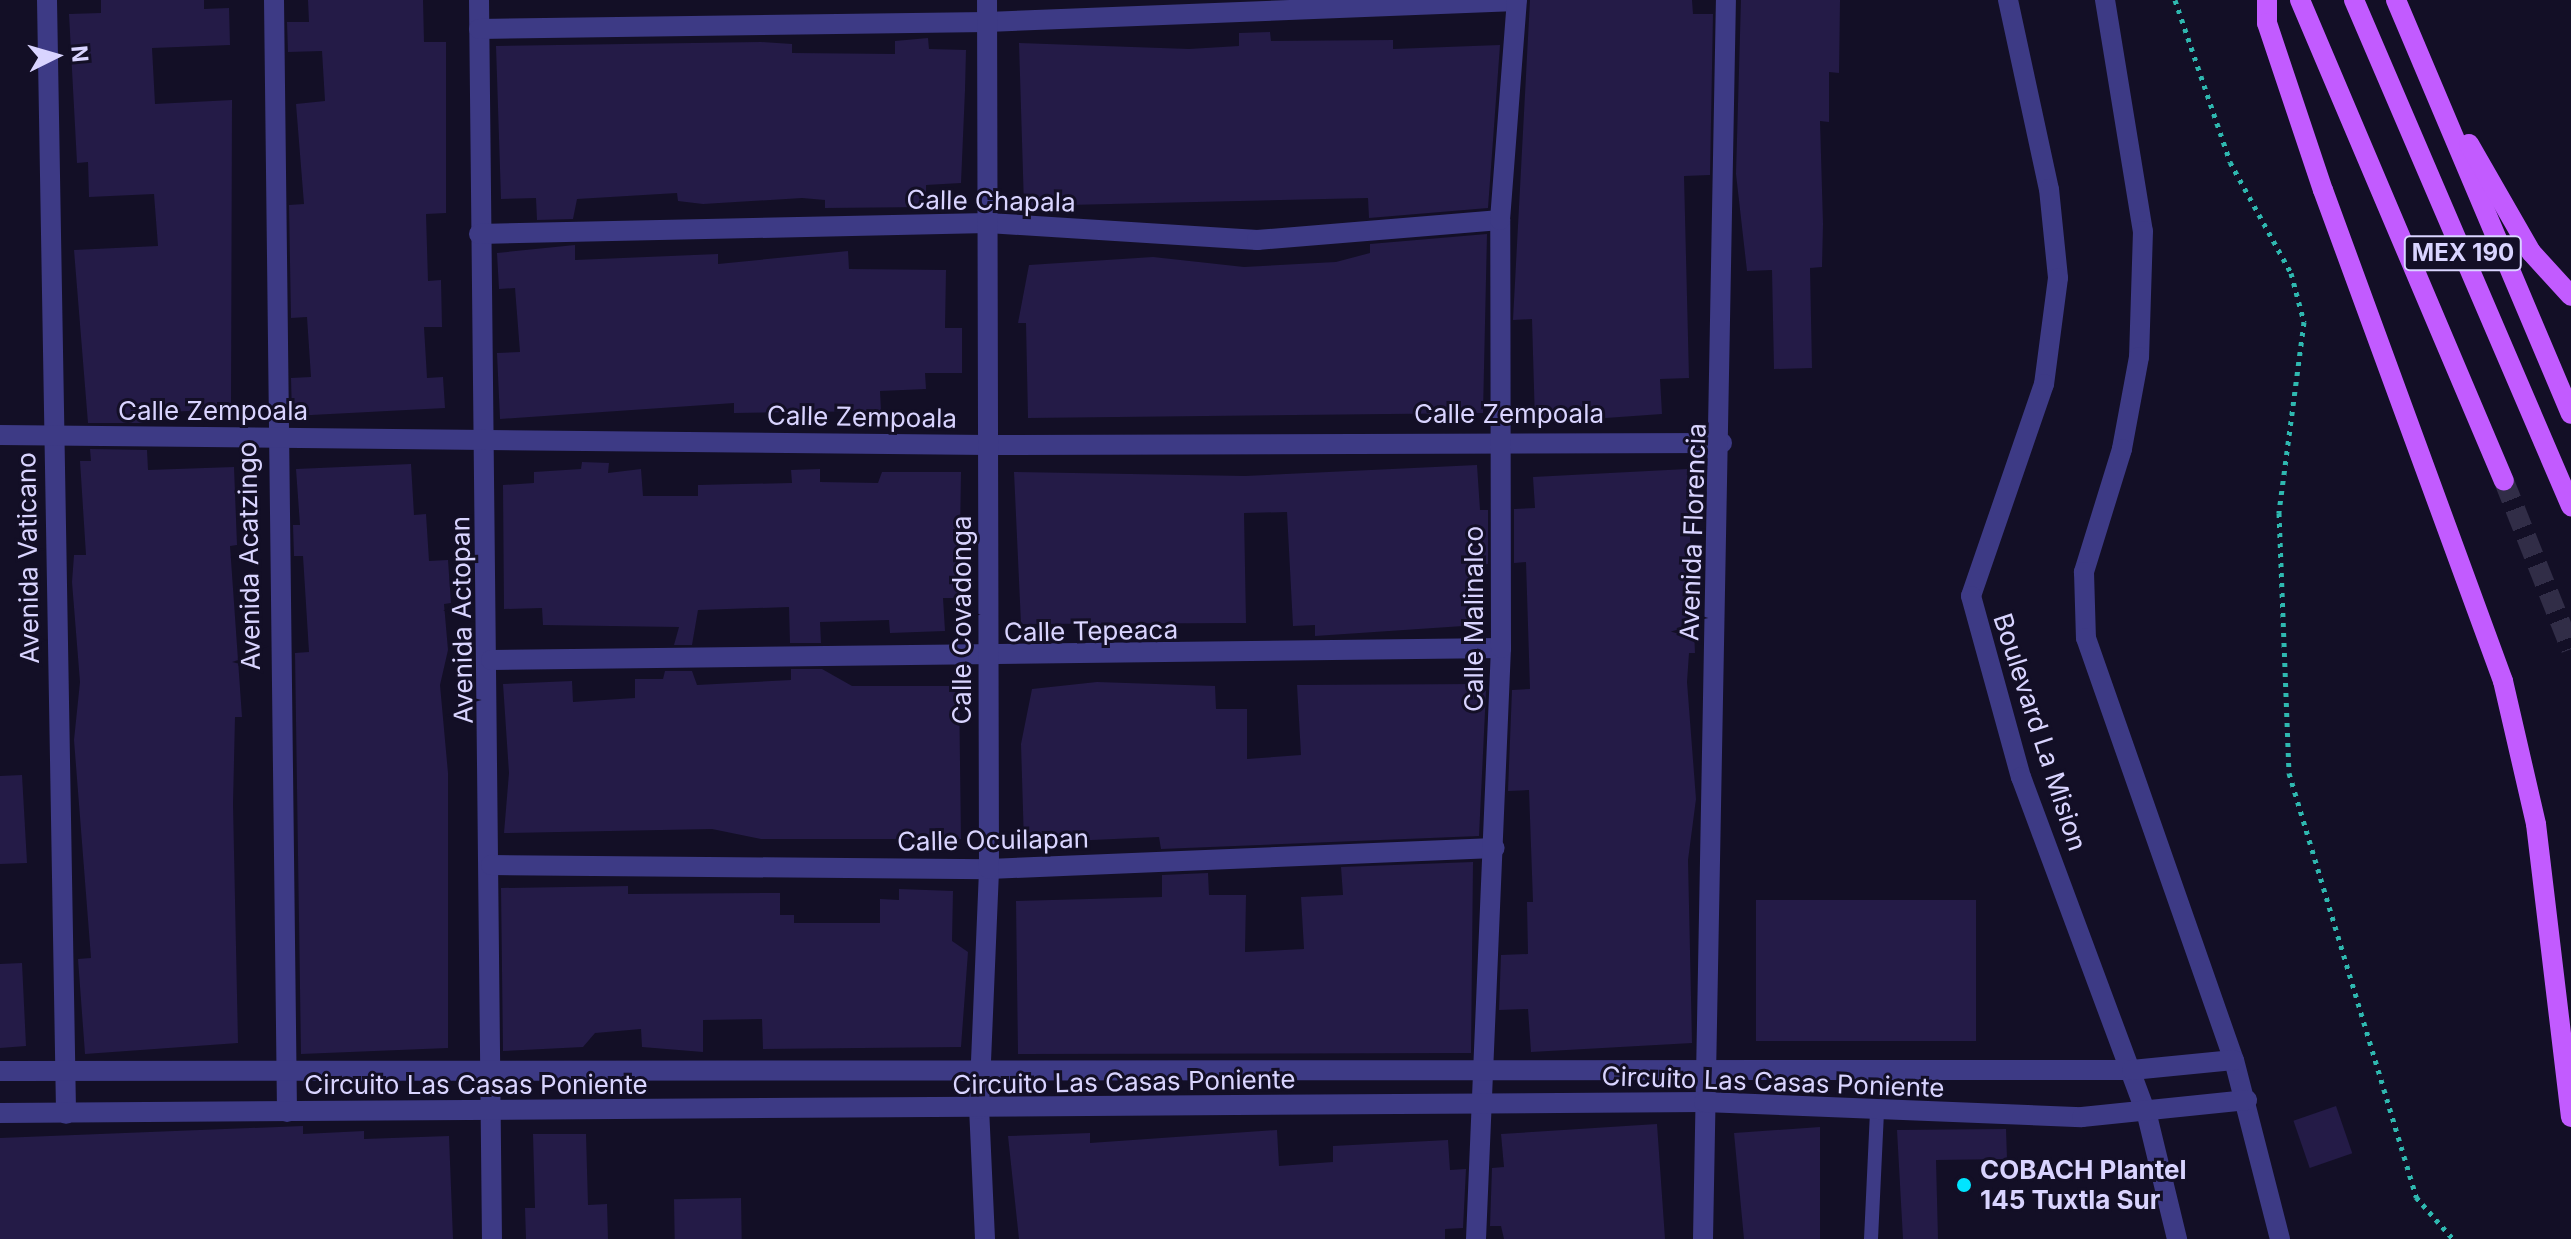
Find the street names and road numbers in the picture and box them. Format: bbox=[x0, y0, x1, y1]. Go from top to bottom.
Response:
street label: Calle Chapala bbox=[906, 184, 1076, 218]
road number: MEX 190 bbox=[2403, 233, 2523, 273]
street label: Calle Zempoala bbox=[118, 395, 308, 427]
street label: Calle Zempoala bbox=[1414, 398, 1604, 430]
street label: Calle Zempoala bbox=[767, 400, 957, 434]
street label: Avenida Florencia bbox=[1674, 423, 1712, 641]
street label: Avenida Acatzingo bbox=[231, 441, 267, 671]
street label: Avenida Vaticano bbox=[11, 452, 45, 664]
street label: Calle Covadonga bbox=[946, 515, 978, 725]
street label: Avenida Actopan bbox=[445, 516, 479, 724]
street label: Calle Malinalco bbox=[1458, 526, 1490, 712]
street label: Boulevard La Mision bbox=[1987, 609, 2093, 855]
street label: Calle Tepeaca bbox=[1004, 614, 1178, 648]
street label: Calle Ocuilapan bbox=[897, 823, 1089, 857]
street label: Circuito Las Casas Poniente bbox=[1601, 1060, 1945, 1104]
street label: Circuito Las Casas Poniente bbox=[952, 1063, 1296, 1101]
street label: Circuito Las Casas Poniente bbox=[304, 1069, 648, 1101]

